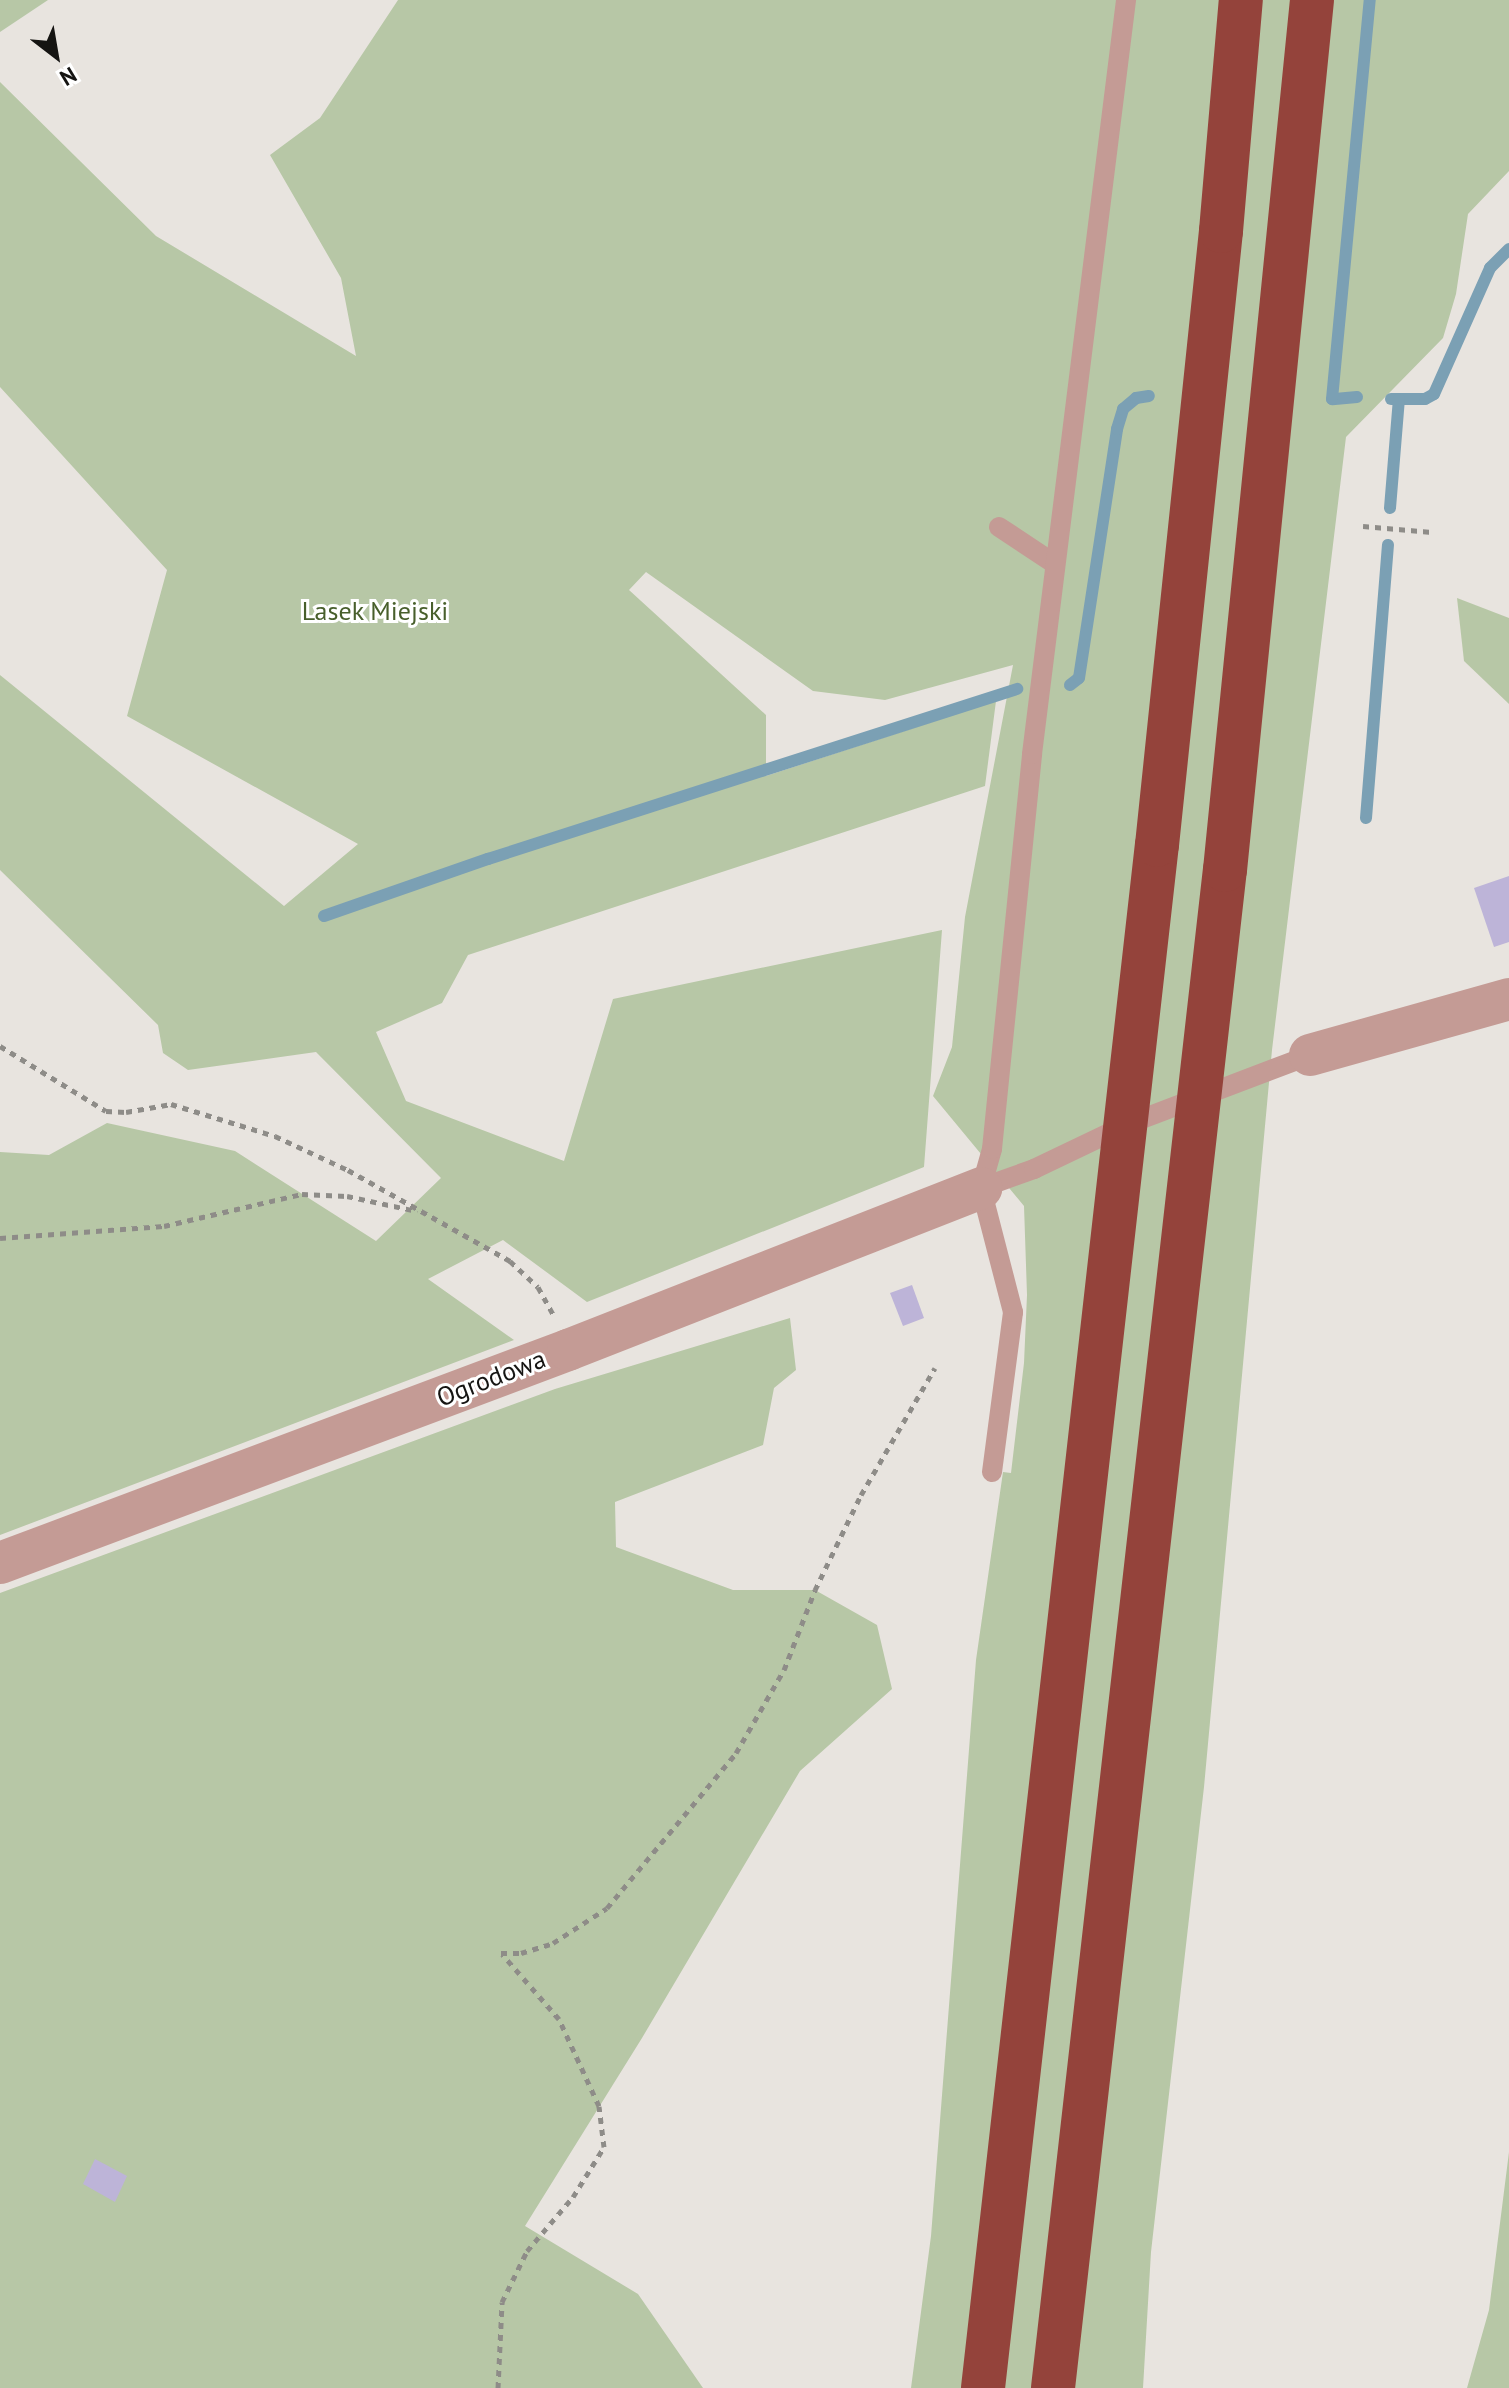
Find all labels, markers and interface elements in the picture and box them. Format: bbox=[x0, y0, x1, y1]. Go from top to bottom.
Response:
north arrow bbox=[16, 16, 96, 96]
text: N bbox=[55, 61, 82, 92]
park label: Lasek Miejski bbox=[301, 595, 449, 627]
street label: Ogrodowa bbox=[432, 1343, 550, 1413]

